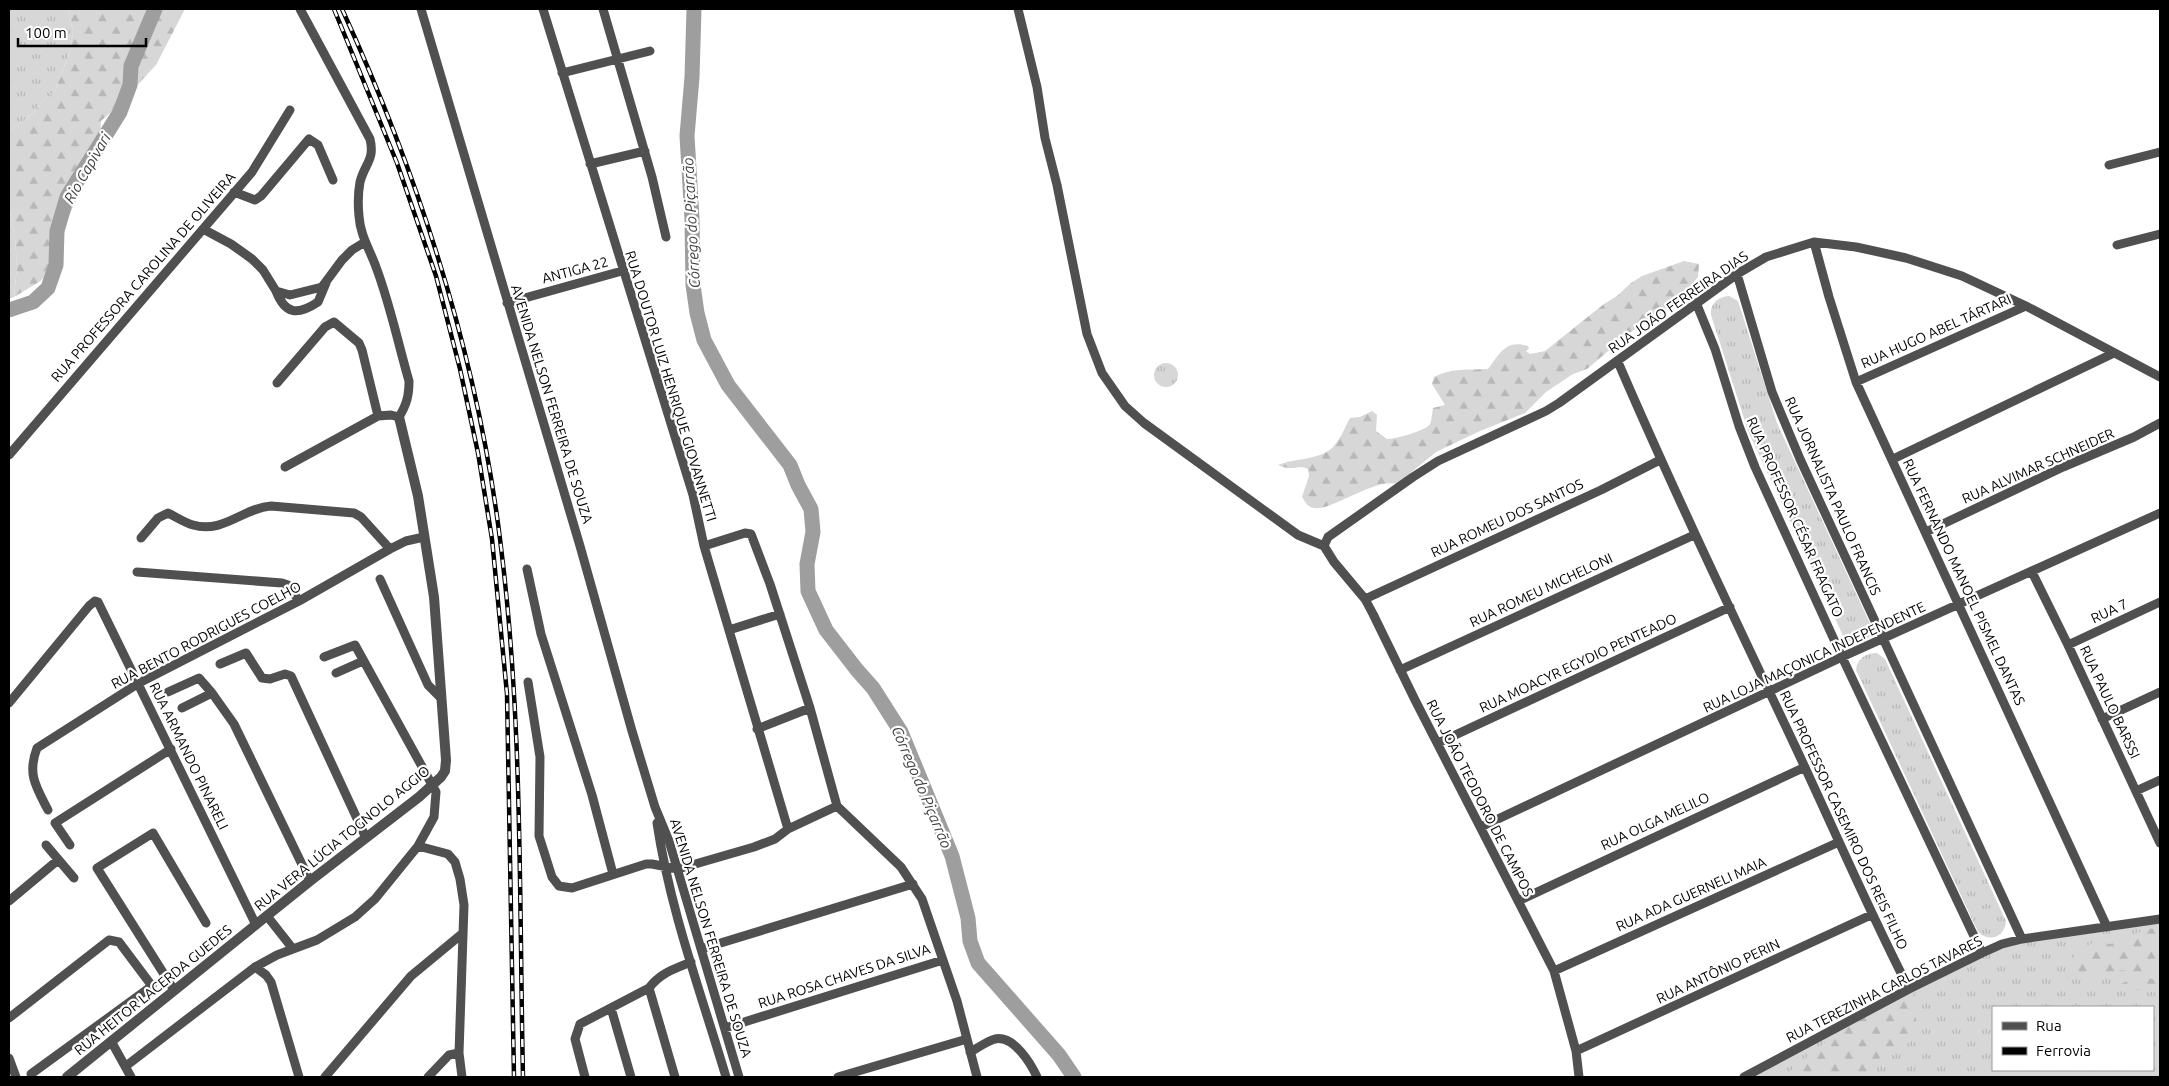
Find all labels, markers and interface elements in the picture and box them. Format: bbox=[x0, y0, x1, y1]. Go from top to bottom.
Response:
scale bar bbox=[18, 15, 145, 47]
text: 100 m bbox=[25, 24, 67, 41]
water label: Rio Capivari bbox=[60, 129, 114, 206]
water label: Córrego do Piçarrão bbox=[679, 157, 703, 289]
street label: RUA PROFESSORA CAROLINA DE OLIVEIRA bbox=[48, 169, 238, 385]
street label: RUA JOÃO FERREIRA DIAS bbox=[1604, 247, 1751, 356]
street label: RUA DOUTOR LUIZ HENRIQUE GIOVANNETTI bbox=[622, 249, 720, 523]
street label: ANTIGA 22 bbox=[540, 253, 610, 287]
street label: AVENIDA NELSON FERREIRA DE SOUZA bbox=[508, 283, 596, 525]
street label: RUA HUGO ABEL TÁRTARI bbox=[1858, 290, 2014, 371]
street label: RUA JORNALISTA PAULO FRANCIS bbox=[1782, 394, 1884, 598]
street label: RUA PROFESSOR CÉSAR FRAGATO bbox=[1743, 414, 1848, 620]
street label: RUA ALVIMAR SCHNEIDER bbox=[1959, 425, 2117, 507]
street label: RUA FERNANDO MANOEL PISMEL DANTAS bbox=[1900, 456, 2028, 708]
street label: RUA ROMEU DOS SANTOS bbox=[1428, 476, 1586, 560]
street label: RUA ROMEU MICHELONI bbox=[1467, 550, 1615, 630]
street label: RUA BENTO RODRIGUES COELHO bbox=[108, 578, 304, 692]
street label: RUA 7 bbox=[2088, 596, 2130, 626]
street label: RUA LOJA MAÇONICA INDEPENDENTE bbox=[1700, 598, 1928, 716]
street label: RUA MOACYR EGYDIO PENTEADO bbox=[1477, 610, 1679, 716]
street label: RUA PAULO BARSSI bbox=[2077, 643, 2143, 761]
street label: RUA ARMANDO PINARELI bbox=[146, 680, 232, 832]
street label: RUA PROFESSOR CASEMIRO DOS REIS FILHO bbox=[1777, 688, 1911, 952]
street label: RUA JOÃO TEODORO DE CAMPOS bbox=[1423, 696, 1538, 899]
water label: Córrego do Piçarrão bbox=[889, 723, 955, 851]
street label: RUA VERA LÚCIA TOGNOLO AGGIO bbox=[250, 761, 433, 914]
street label: RUA OLGA MELILO bbox=[1598, 789, 1712, 853]
street label: AVENIDA NELSON FERREIRA DE SOUZA bbox=[667, 817, 755, 1059]
street label: RUA ADA GUERNELI MAIA bbox=[1613, 854, 1769, 934]
street label: RUA HEITOR LACERDA GUEDES bbox=[71, 922, 235, 1058]
street label: RUA TEREZINHA CARLOS TAVARES bbox=[1783, 932, 1985, 1046]
street label: RUA ANTÔNIO PERIN bbox=[1653, 934, 1782, 1007]
street label: RUA ROSA CHAVES DA SILVA bbox=[756, 941, 932, 1011]
legend bbox=[1992, 1006, 2154, 1071]
text: Rua bbox=[2036, 1017, 2062, 1034]
text: Ferrovia bbox=[2036, 1042, 2091, 1059]

